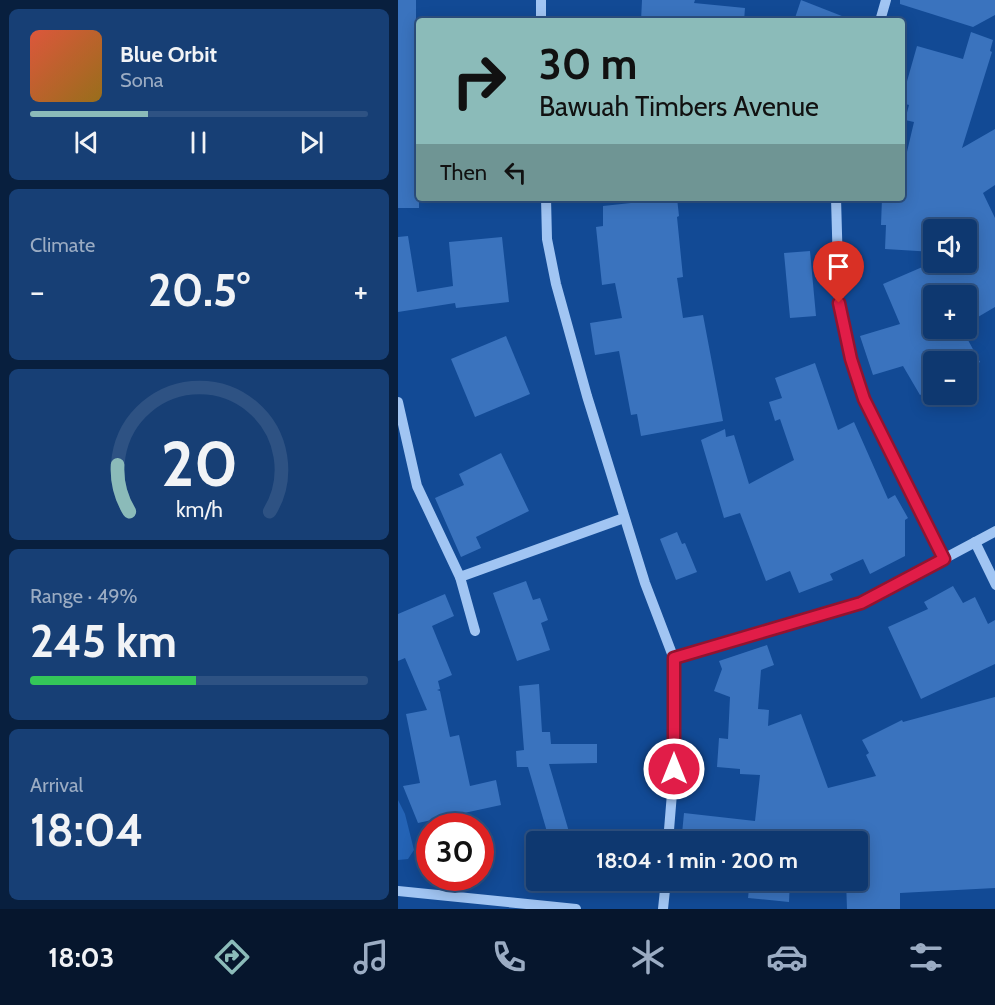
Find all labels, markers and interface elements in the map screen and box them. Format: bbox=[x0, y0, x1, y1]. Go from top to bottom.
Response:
text: 30 m bbox=[539, 38, 637, 90]
text: Blue Orbit bbox=[120, 41, 217, 68]
icon: right bbox=[440, 42, 518, 120]
text: Sona bbox=[120, 68, 163, 92]
text: Bawuah Timbers Avenue bbox=[539, 90, 819, 123]
icon: previous bbox=[70, 126, 103, 159]
icon: pause bbox=[182, 126, 215, 159]
icon: next bbox=[295, 126, 328, 159]
icon: left bbox=[499, 156, 532, 189]
text: Then bbox=[440, 159, 487, 186]
map controls bbox=[923, 219, 977, 405]
button: sound bbox=[923, 219, 977, 273]
text: Climate bbox=[30, 233, 95, 257]
pin bbox=[813, 241, 864, 303]
icon: arrive bbox=[822, 250, 855, 283]
text: 20.5° bbox=[148, 263, 250, 317]
text: − bbox=[30, 271, 45, 311]
text: + bbox=[353, 271, 368, 311]
button: + bbox=[923, 285, 977, 339]
button: − bbox=[923, 351, 977, 405]
text: 20 bbox=[160, 426, 238, 502]
text: km/h bbox=[176, 496, 222, 522]
text: Range · 49% bbox=[30, 584, 138, 608]
text: 245 km bbox=[30, 614, 177, 668]
position arrow bbox=[642, 737, 706, 801]
text: Arrival bbox=[30, 773, 83, 797]
text: 18:04 bbox=[30, 803, 144, 857]
speed limit sign: 30 bbox=[416, 813, 494, 891]
text: 18:04 · 1 min · 200 m bbox=[596, 847, 798, 874]
icon: directions bbox=[211, 936, 253, 978]
icon: music bbox=[350, 936, 392, 978]
icon: phone bbox=[488, 936, 530, 978]
icon: climate bbox=[627, 936, 669, 978]
icon: car bbox=[766, 936, 808, 978]
icon: filters bbox=[905, 936, 947, 978]
text: 18:03 bbox=[48, 941, 114, 974]

